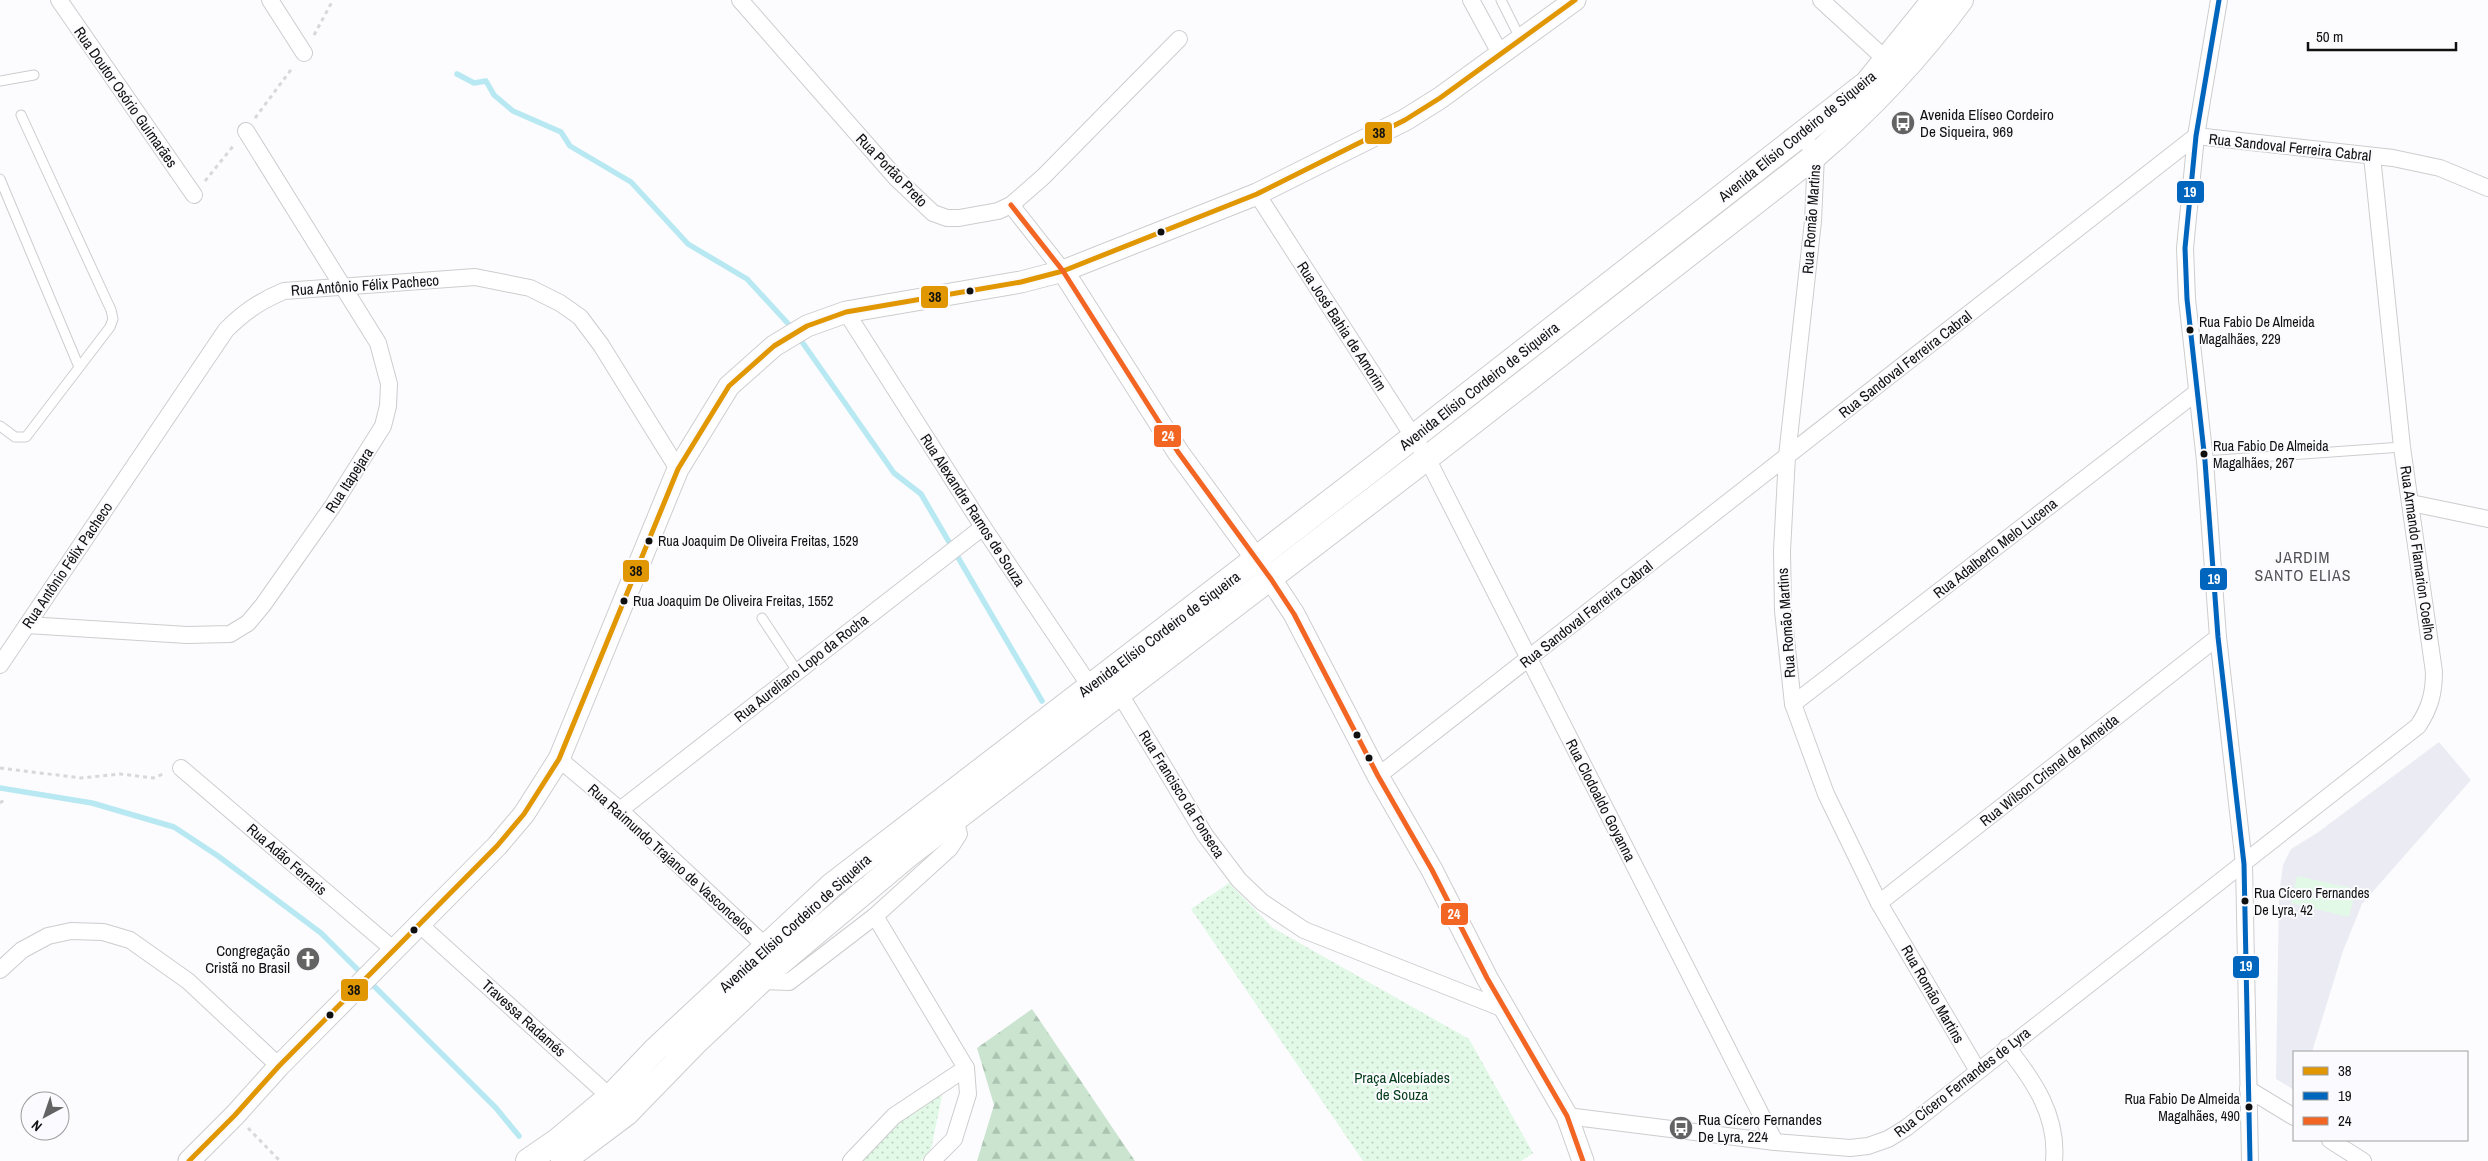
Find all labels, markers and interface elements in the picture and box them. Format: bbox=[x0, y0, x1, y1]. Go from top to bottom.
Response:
scale bar bbox=[2308, 20, 2456, 52]
street label: Rua Doutor Osório Guimarães bbox=[69, 22, 183, 172]
text: 50 m bbox=[2316, 26, 2343, 47]
street label: Avenida Elísio Cordeiro de Siqueira bbox=[1713, 66, 1880, 207]
place label: Avenida Elíseo Cordeiro De Siqueira, 969 bbox=[1919, 104, 2054, 142]
bus stop icon: Avenida Elíseo Cordeiro De Siqueira, 969 bbox=[1890, 110, 1916, 136]
line badge: 38 bbox=[1364, 121, 1393, 145]
text: 38 bbox=[1373, 124, 1385, 142]
street label: Rua Sandoval Ferreira Cabral bbox=[2208, 128, 2372, 166]
street label: Rua Portão Preto bbox=[851, 129, 933, 212]
street label: Rua Romão Martins bbox=[1797, 163, 1825, 275]
line badge: 19 bbox=[2176, 180, 2205, 204]
text: 19 bbox=[2184, 183, 2196, 201]
unlabelled marker bbox=[1156, 227, 1166, 237]
street label: Rua José Bahia de Amorim bbox=[1292, 257, 1392, 395]
street label: Rua Antônio Félix Pacheco bbox=[290, 269, 440, 301]
line badge: 38 bbox=[920, 285, 949, 309]
unlabelled marker bbox=[965, 286, 975, 296]
text: 38 bbox=[929, 288, 941, 306]
street label: Rua Sandoval Ferreira Cabral bbox=[1834, 305, 1976, 423]
place label: Rua Fabio De Almeida Magalhães, 229 bbox=[2199, 313, 2315, 348]
street label: Avenida Elísio Cordeiro de Siqueira bbox=[1394, 317, 1563, 456]
marker: Rua Fabio De Almeida Magalhães, 229 bbox=[2185, 325, 2195, 335]
line badge: 24 bbox=[1153, 424, 1182, 448]
text: 24 bbox=[1162, 427, 1175, 445]
street label: Rua Alexandre Ramos de Souza bbox=[916, 429, 1030, 591]
place label: Rua Fabio De Almeida Magalhães, 267 bbox=[2213, 437, 2329, 472]
street label: Rua Itapejara bbox=[320, 443, 378, 517]
marker: Rua Fabio De Almeida Magalhães, 267 bbox=[2199, 449, 2209, 459]
street label: Rua Armando Flamarion Coelho bbox=[2395, 464, 2441, 642]
street label: Rua Adalberto Melo Lucena bbox=[1929, 493, 2061, 603]
street label: Rua Antônio Félix Pacheco bbox=[17, 497, 117, 632]
place label: Rua Joaquim De Oliveira Freitas, 1529 bbox=[658, 532, 858, 550]
marker: Rua Joaquim De Oliveira Freitas, 1529 bbox=[644, 536, 654, 546]
district label: JARDIM SANTO ELIAS bbox=[2255, 546, 2351, 586]
street label: Rua Sandoval Ferreira Cabral bbox=[1515, 555, 1657, 673]
line badge: 38 bbox=[622, 559, 650, 583]
text: 38 bbox=[630, 562, 642, 580]
street label: Avenida Elísio Cordeiro de Siqueira bbox=[1073, 566, 1244, 702]
street label: Rua Romão Martins bbox=[1772, 567, 1800, 679]
line badge: 19 bbox=[2199, 567, 2228, 591]
text: 19 bbox=[2208, 570, 2220, 588]
place label: Rua Joaquim De Oliveira Freitas, 1552 bbox=[633, 592, 833, 610]
marker: Rua Joaquim De Oliveira Freitas, 1552 bbox=[619, 596, 629, 606]
street label: Rua Aureliano Lopo da Rocha bbox=[730, 609, 873, 727]
street label: Rua Wilson Crisnel de Almeida bbox=[1975, 709, 2123, 831]
street label: Rua Francisco da Fonseca bbox=[1134, 726, 1230, 862]
unlabelled marker bbox=[1352, 730, 1362, 740]
street label: Rua Clodoaldo Goyanna bbox=[1561, 735, 1641, 865]
unlabelled marker bbox=[1364, 753, 1374, 763]
street label: Rua Raimundo Trajano de Vasconcelos bbox=[584, 779, 758, 939]
street label: Rua Adão Ferraris bbox=[242, 818, 332, 900]
street label: Avenida Elísio Cordeiro de Siqueira bbox=[714, 849, 875, 998]
place label: Rua Cícero Fernandes De Lyra, 42 bbox=[2254, 884, 2370, 919]
marker: Rua Cícero Fernandes De Lyra, 42 bbox=[2240, 896, 2250, 906]
line badge: 24 bbox=[1440, 902, 1469, 926]
text: 24 bbox=[1448, 905, 1461, 923]
unlabelled marker bbox=[409, 925, 419, 935]
place label: Congregação Cristã no Brasil bbox=[205, 940, 290, 978]
street label: Rua Romão Martins bbox=[1896, 941, 1970, 1047]
church icon: Congregação Cristã no Brasil bbox=[295, 946, 321, 972]
line badge: 19 bbox=[2232, 955, 2260, 979]
text: 19 bbox=[2240, 957, 2252, 975]
street label: Travessa Radamés bbox=[478, 975, 570, 1061]
line badge: 38 bbox=[340, 978, 369, 1002]
text: 38 bbox=[348, 981, 360, 999]
unlabelled marker bbox=[325, 1010, 335, 1020]
street label: Rua Cícero Fernandes de Lyra bbox=[1889, 1022, 2035, 1142]
legend bbox=[2293, 1051, 2468, 1141]
text: 38 bbox=[2338, 1060, 2352, 1081]
park label: Praça Alcebíades de Souza bbox=[1354, 1067, 1450, 1105]
text: 19 bbox=[2338, 1085, 2352, 1106]
place label: Rua Fabio De Almeida Magalhães, 490 bbox=[2124, 1090, 2241, 1125]
north arrow bbox=[20, 1091, 70, 1141]
marker: Rua Fabio De Almeida Magalhães, 490 bbox=[2244, 1102, 2254, 1112]
place label: Rua Cícero Fernandes De Lyra, 224 bbox=[1698, 1109, 1822, 1147]
text: 24 bbox=[2338, 1110, 2352, 1131]
bus stop icon: Rua Cícero Fernandes De Lyra, 224 bbox=[1668, 1115, 1694, 1141]
text: N bbox=[28, 1116, 46, 1136]

